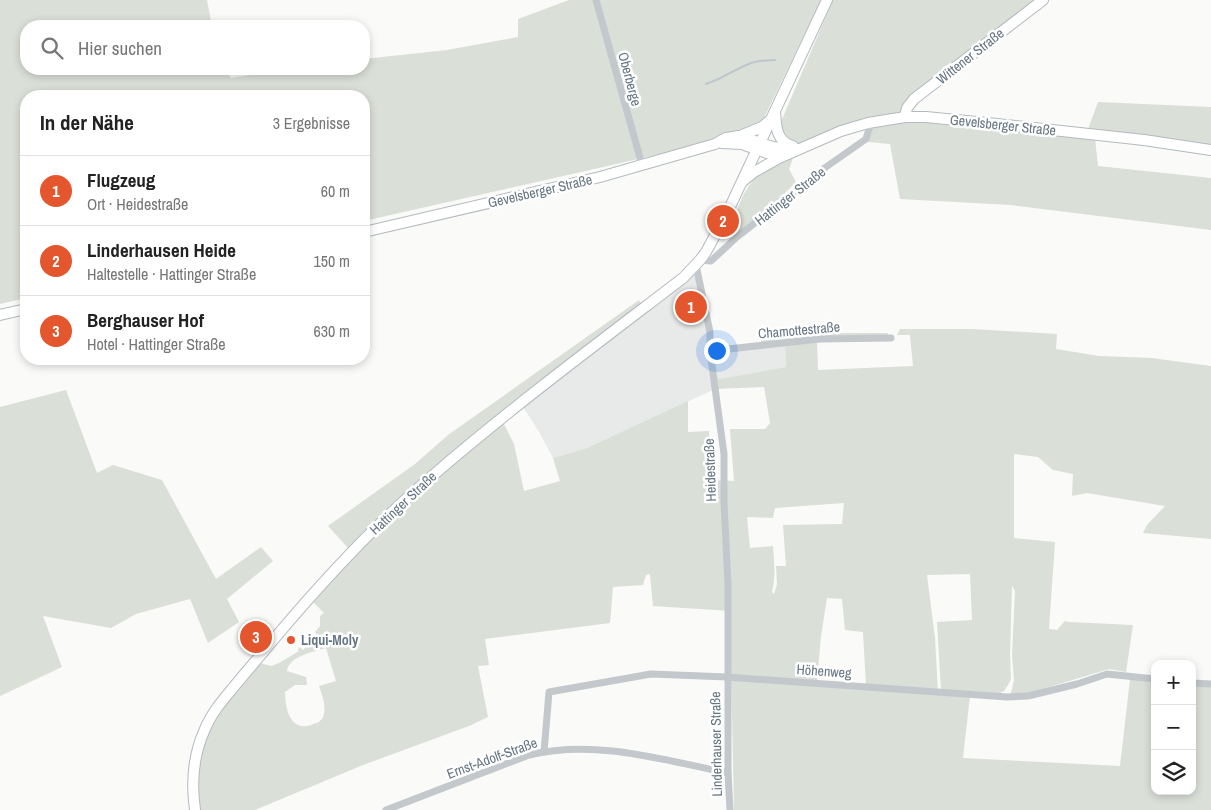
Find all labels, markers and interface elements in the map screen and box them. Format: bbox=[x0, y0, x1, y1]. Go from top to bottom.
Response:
search box bbox=[20, 20, 370, 75]
street label: Wittener Straße bbox=[933, 24, 1007, 88]
icon: search bbox=[38, 34, 66, 62]
text: Hier suchen bbox=[78, 35, 162, 61]
street label: Oberberge bbox=[614, 50, 646, 108]
text: In der Nähe bbox=[40, 108, 134, 137]
street label: Gevelsberger Straße bbox=[949, 110, 1057, 140]
text: 3 Ergebnisse bbox=[273, 112, 350, 134]
street label: Hattinger Straße bbox=[751, 163, 829, 229]
text: Flugzeug bbox=[87, 167, 155, 193]
street label: Gevelsberger Straße bbox=[486, 170, 594, 212]
text: 1 bbox=[52, 180, 60, 202]
text: 60 m bbox=[321, 180, 350, 202]
text: Ort · Heidestraße bbox=[87, 193, 188, 215]
pin: 2 bbox=[707, 202, 739, 240]
text: Linderhausen Heide bbox=[87, 237, 236, 263]
text: 2 bbox=[52, 250, 60, 272]
text: 150 m bbox=[314, 250, 350, 272]
text: Haltestelle · Hattinger Straße bbox=[87, 263, 256, 285]
pin: 1 bbox=[675, 288, 707, 326]
text: Berghauser Hof bbox=[87, 307, 204, 333]
street label: Chamottestraße bbox=[757, 317, 841, 343]
text: 3 bbox=[52, 320, 60, 342]
text: 630 m bbox=[314, 320, 350, 342]
text: Hotel · Hattinger Straße bbox=[87, 333, 226, 355]
your location bbox=[704, 338, 730, 364]
street label: Heidestraße bbox=[700, 438, 720, 502]
street label: Hattinger Straße bbox=[366, 467, 440, 539]
pin: 3 bbox=[240, 618, 272, 656]
place label: Liqui-Moly bbox=[301, 631, 359, 649]
marker: Liqui-Moly bbox=[285, 634, 297, 646]
street label: Höhenweg bbox=[796, 660, 853, 682]
map controls bbox=[1151, 660, 1196, 795]
button: + bbox=[1151, 660, 1196, 705]
street label: Linderhauser Straße bbox=[706, 691, 726, 797]
button: − bbox=[1151, 705, 1196, 750]
street label: Ernst-Adolf-Straße bbox=[444, 733, 540, 783]
button: layers bbox=[1151, 750, 1196, 795]

